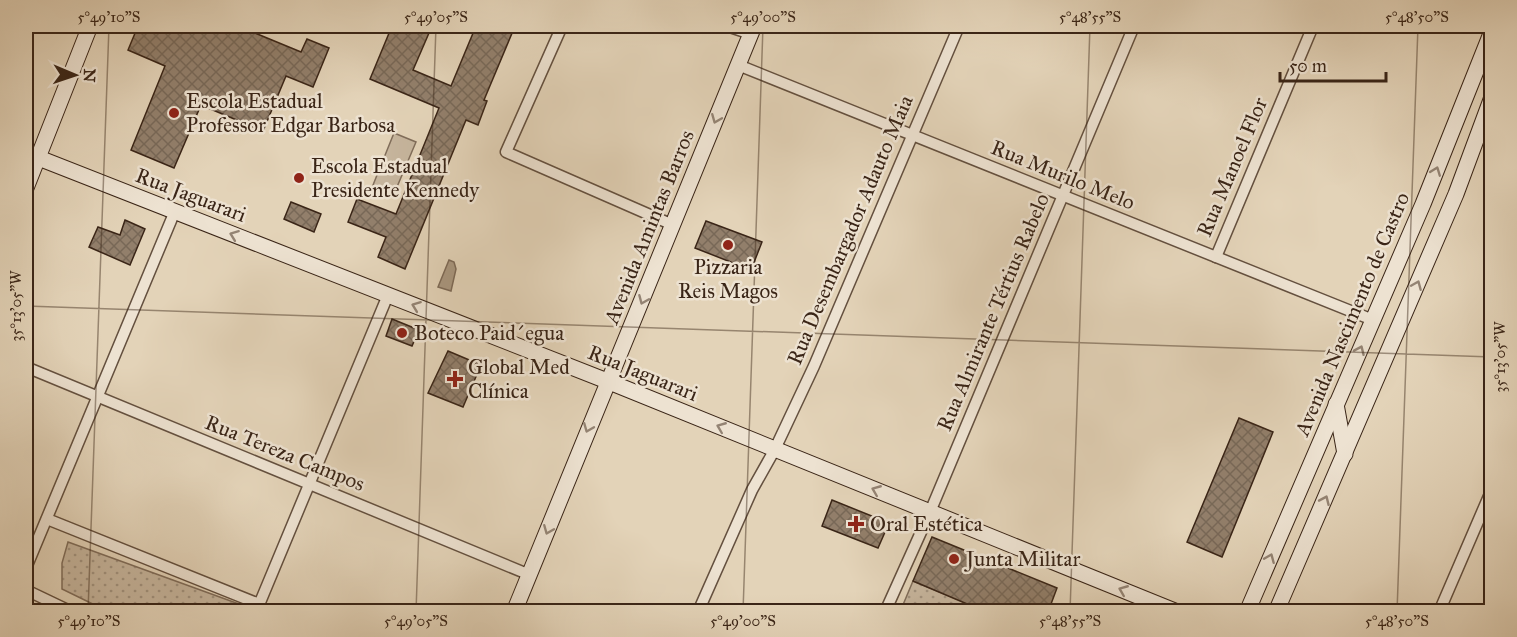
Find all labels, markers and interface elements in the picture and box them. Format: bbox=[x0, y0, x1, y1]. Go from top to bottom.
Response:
text: 5°49'10"S bbox=[78, 8, 140, 26]
text: 5°49'05"S bbox=[404, 8, 468, 26]
text: 5°49'00"S bbox=[730, 8, 796, 26]
text: 5°48'55"S bbox=[1059, 8, 1121, 26]
text: 5°48'50"S bbox=[1385, 8, 1449, 26]
north arrow bbox=[45, 45, 105, 105]
scale bar bbox=[1280, 45, 1386, 83]
text: 50 m bbox=[1289, 55, 1327, 77]
text: N bbox=[80, 68, 99, 83]
place label: Escola Estadual Professor Edgar Barbosa bbox=[186, 88, 395, 138]
street label: Rua Desembargador Adauto Maia bbox=[781, 91, 919, 369]
street label: Rua Manoel Flor bbox=[1191, 93, 1273, 240]
marker: Escola Estadual Professor Edgar Barbosa bbox=[167, 106, 181, 120]
one-way arrow bbox=[711, 113, 723, 124]
street label: Avenida Amintas Barros bbox=[598, 126, 700, 329]
street label: Rua Murilo Melo bbox=[987, 134, 1139, 216]
place label: Escola Estadual Presidente Kennedy bbox=[311, 153, 480, 203]
street label: Rua Jaguarari bbox=[132, 162, 250, 228]
one-way arrow bbox=[1429, 166, 1441, 177]
marker: Escola Estadual Presidente Kennedy bbox=[292, 171, 306, 185]
street label: Avenida Nascimento de Castro bbox=[1288, 188, 1415, 441]
street label: Rua Almirante Tértius Rabelo bbox=[931, 189, 1055, 435]
one-way arrow bbox=[230, 230, 241, 242]
marker: Pizzaria Reis Magos bbox=[721, 238, 735, 252]
place label: Pizzaria Reis Magos bbox=[678, 254, 778, 304]
text: 35°13'05"W bbox=[7, 270, 25, 342]
one-way arrow bbox=[1410, 281, 1422, 292]
one-way arrow bbox=[638, 293, 650, 304]
one-way arrow bbox=[411, 301, 422, 313]
place label: Boteco Paid´egua bbox=[414, 320, 564, 346]
text: 35°13'05"W bbox=[1491, 321, 1509, 393]
marker: Boteco Paid´egua bbox=[395, 326, 409, 340]
street label: Rua Jaguarari bbox=[584, 339, 702, 407]
one-way arrow bbox=[1353, 345, 1365, 356]
place label: Global Med Clínica bbox=[468, 354, 570, 404]
marker: Global Med Clínica bbox=[446, 370, 464, 388]
street label: Rua Tereza Campos bbox=[201, 409, 369, 497]
one-way arrow bbox=[583, 422, 596, 433]
one-way arrow bbox=[716, 422, 727, 434]
one-way arrow bbox=[871, 485, 882, 497]
one-way arrow bbox=[1318, 496, 1330, 507]
place label: Oral Estética bbox=[870, 511, 983, 537]
marker: Oral Estética bbox=[847, 515, 865, 533]
one-way arrow bbox=[543, 523, 555, 534]
place label: Junta Militar bbox=[964, 546, 1080, 572]
marker: Junta Militar bbox=[947, 552, 961, 566]
one-way arrow bbox=[1263, 553, 1275, 564]
one-way arrow bbox=[1118, 584, 1128, 597]
text: 5°49'10"S bbox=[58, 612, 120, 630]
text: 5°49'05"S bbox=[384, 612, 448, 630]
text: 5°49'00"S bbox=[710, 612, 776, 630]
text: 5°48'55"S bbox=[1039, 612, 1101, 630]
text: 5°48'50"S bbox=[1365, 612, 1429, 630]

